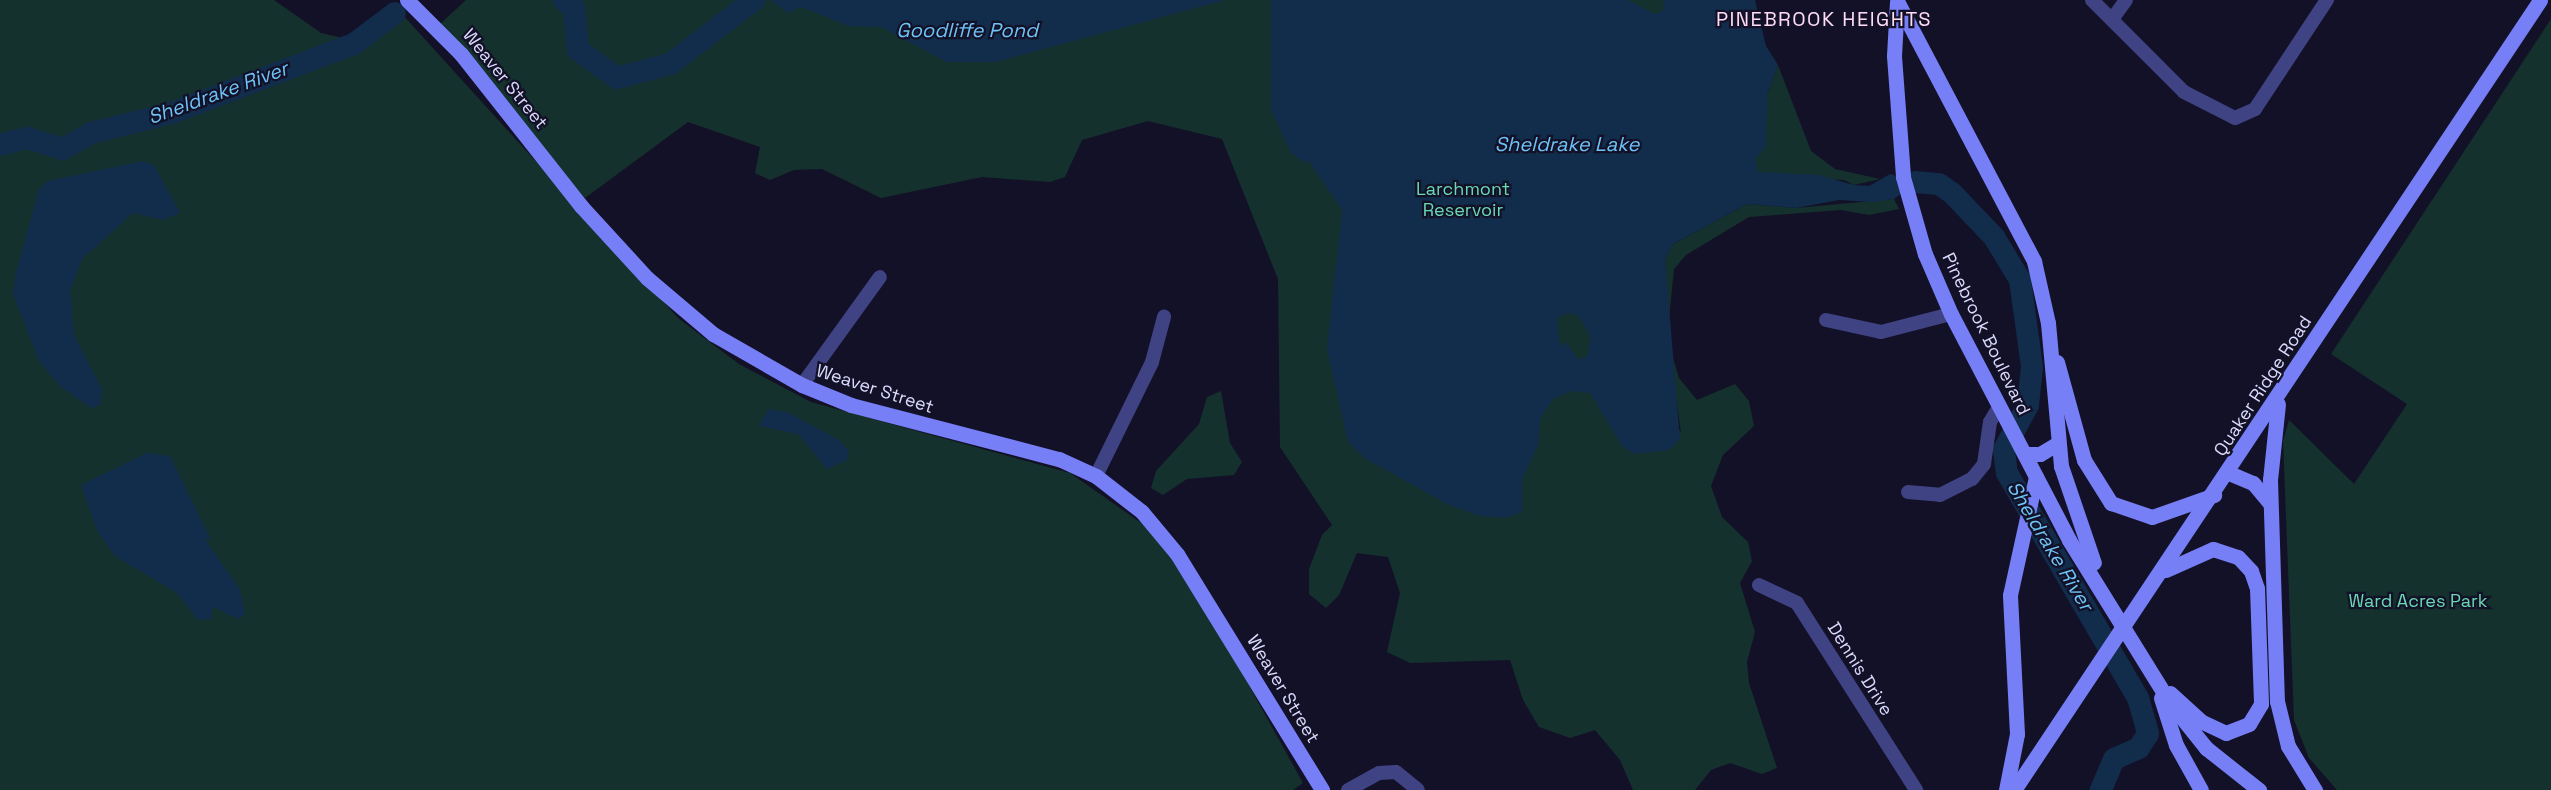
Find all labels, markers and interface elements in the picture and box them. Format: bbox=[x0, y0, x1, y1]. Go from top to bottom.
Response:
district label: PINEBROOK HEIGHTS bbox=[1716, 7, 1932, 31]
water label: Goodliffe Pond bbox=[896, 18, 1038, 42]
street label: Weaver Street bbox=[458, 25, 552, 133]
water label: Sheldrake River bbox=[145, 57, 291, 129]
water label: Sheldrake Lake bbox=[1495, 132, 1639, 156]
park label: Larchmont Reservoir bbox=[1416, 179, 1510, 222]
street label: Pinebrook Boulevard bbox=[1937, 249, 2035, 419]
street label: Quaker Ridge Road bbox=[2210, 312, 2316, 460]
street label: Weaver Street bbox=[813, 360, 937, 418]
water label: Sheldrake River bbox=[2002, 477, 2098, 615]
park label: Ward Acres Park bbox=[2348, 590, 2488, 612]
street label: Dennis Drive bbox=[1823, 618, 1897, 720]
street label: Weaver Street bbox=[1242, 631, 1324, 747]

